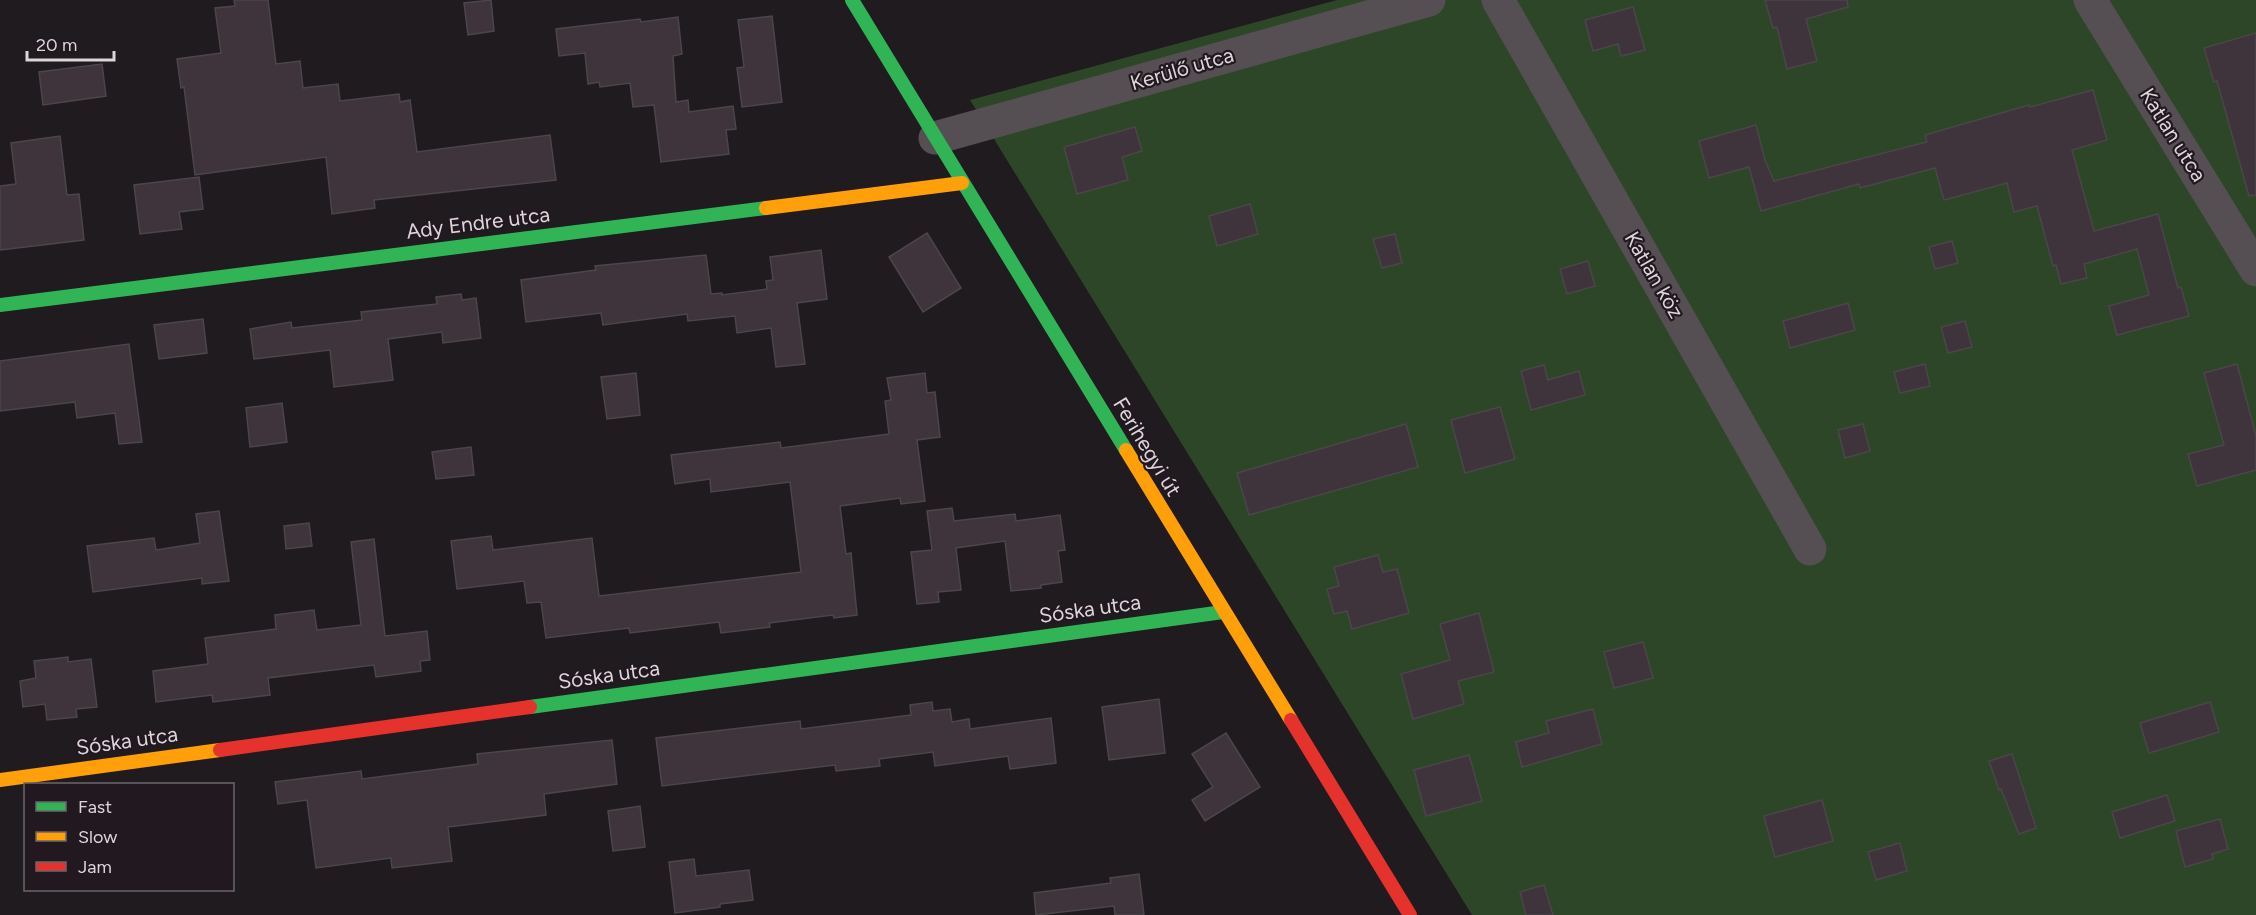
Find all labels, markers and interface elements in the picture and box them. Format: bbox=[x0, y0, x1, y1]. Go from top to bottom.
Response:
scale bar bbox=[27, 24, 114, 62]
text: 20 m bbox=[36, 34, 77, 56]
street label: Kerülő utca bbox=[1127, 42, 1237, 95]
street label: Katlan utca bbox=[2135, 84, 2212, 186]
street label: Ady Endre utca bbox=[405, 201, 551, 244]
street label: Katlan köz bbox=[1620, 227, 1689, 323]
street label: Ferihegyi út bbox=[1108, 393, 1187, 501]
street label: Sóska utca bbox=[1037, 589, 1142, 628]
street label: Sóska utca bbox=[556, 655, 661, 694]
street label: Sóska utca bbox=[74, 721, 179, 760]
legend bbox=[24, 783, 234, 891]
text: Fast bbox=[78, 796, 112, 818]
text: Slow bbox=[78, 826, 117, 848]
text: Jam bbox=[78, 856, 112, 878]

